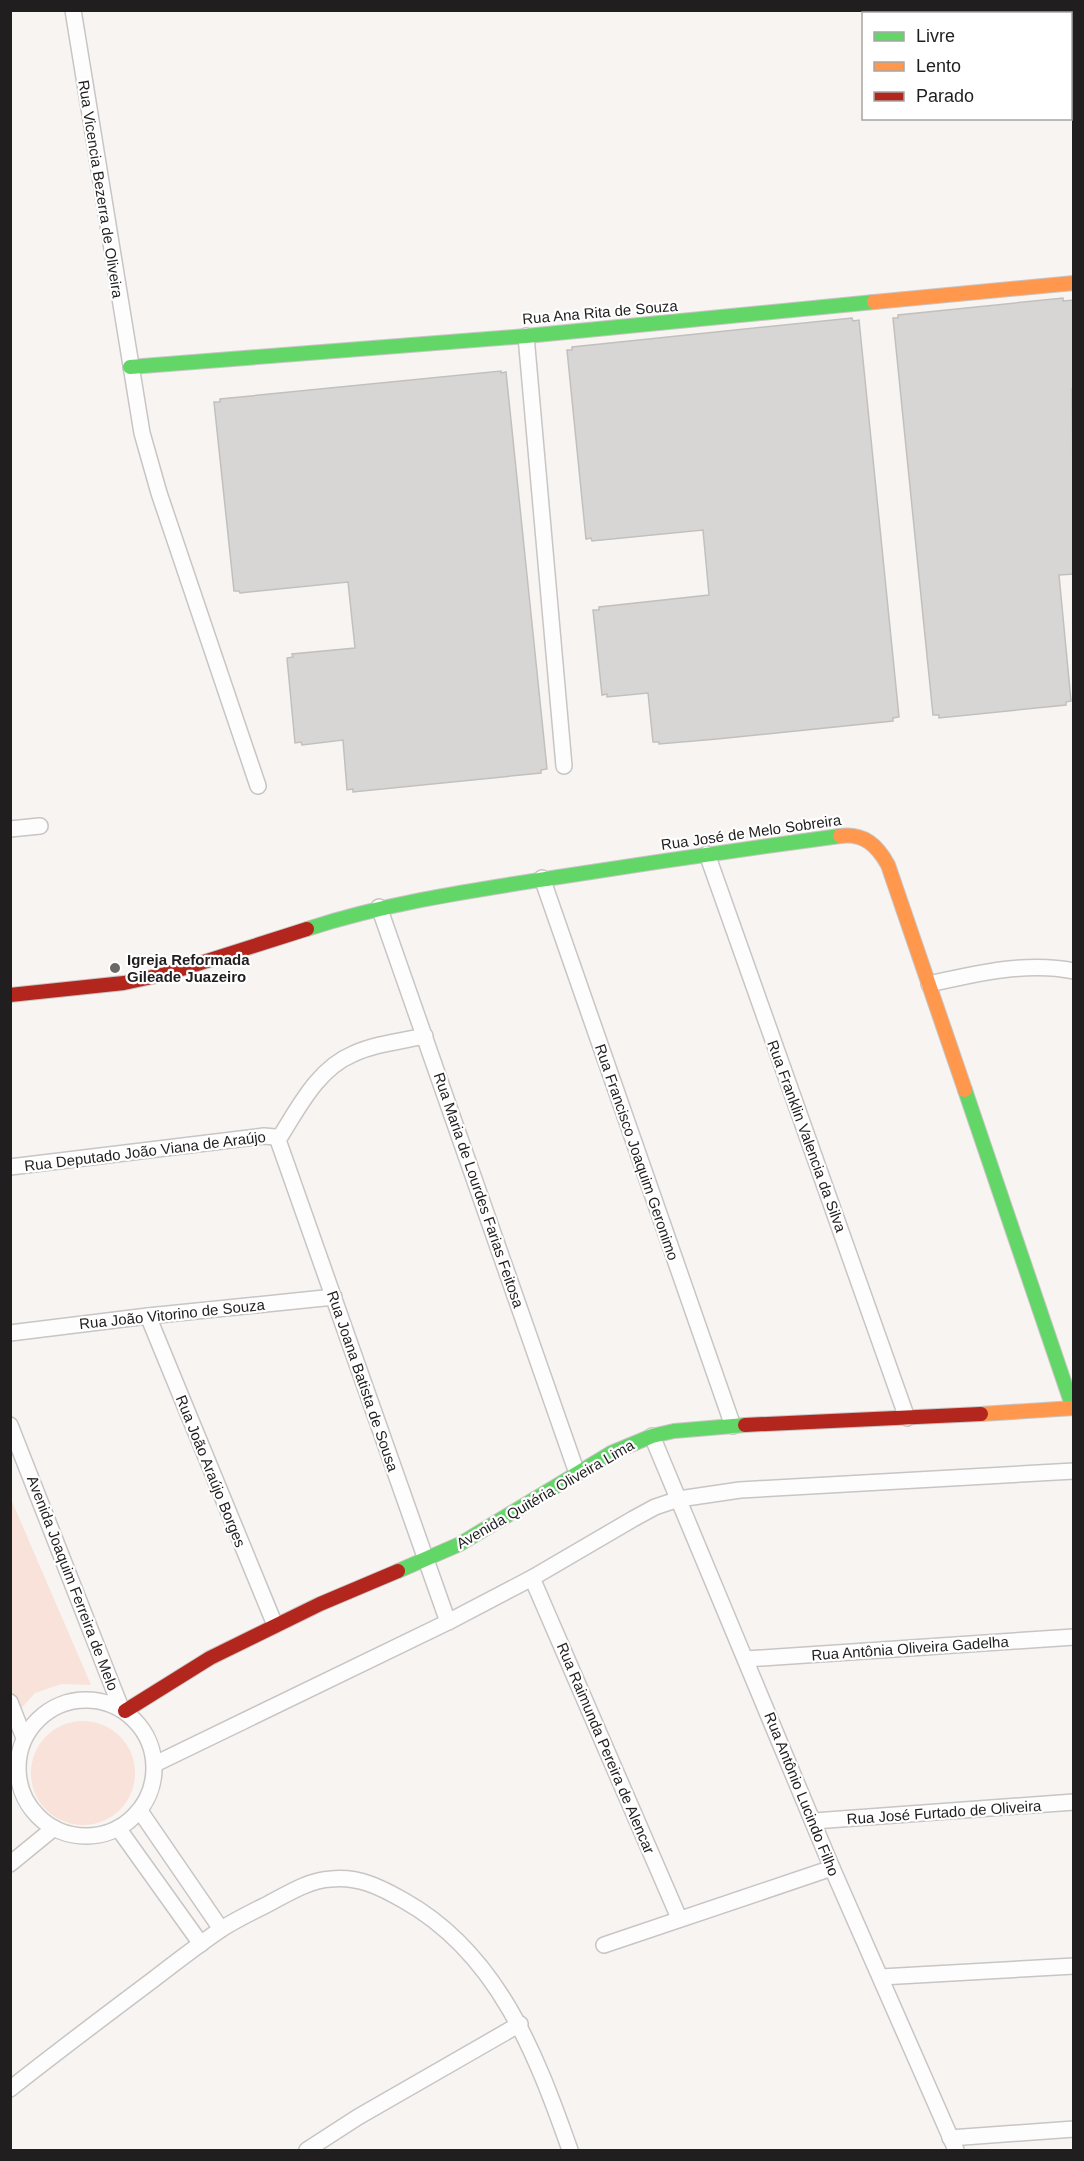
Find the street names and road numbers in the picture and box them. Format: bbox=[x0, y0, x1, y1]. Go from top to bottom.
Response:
street label: Rua Vicencia Bezerra de Oliveira bbox=[75, 79, 127, 300]
street label: Rua Ana Rita de Souza bbox=[522, 297, 679, 327]
street label: Rua José de Melo Sobreira bbox=[660, 811, 843, 853]
street label: Rua Franklin Valencia da Silva bbox=[764, 1038, 850, 1235]
street label: Rua Francisco Joaquim Geronimo bbox=[592, 1042, 682, 1262]
street label: Rua Maria de Lourdes Farias Feitosa bbox=[431, 1070, 528, 1310]
street label: Rua Deputado João Viana de Araújo bbox=[23, 1128, 267, 1174]
street label: Rua Joana Batista de Sousa bbox=[324, 1288, 402, 1474]
street label: Rua João Vitorino de Souza bbox=[78, 1296, 266, 1332]
street label: Rua João Araújo Borges bbox=[173, 1392, 249, 1550]
street label: Avenida Quitéria Oliveira Lima bbox=[453, 1436, 637, 1552]
street label: Avenida Joaquim Ferreira de Melo bbox=[24, 1473, 122, 1693]
street label: Rua Antônia Oliveira Gadelha bbox=[811, 1633, 1010, 1663]
street label: Rua Raimunda Pereira de Alencar bbox=[554, 1640, 658, 1856]
street label: Rua Antônio Lucindo Filho bbox=[761, 1710, 843, 1878]
street label: Rua José Furtado de Oliveira bbox=[846, 1797, 1043, 1827]

